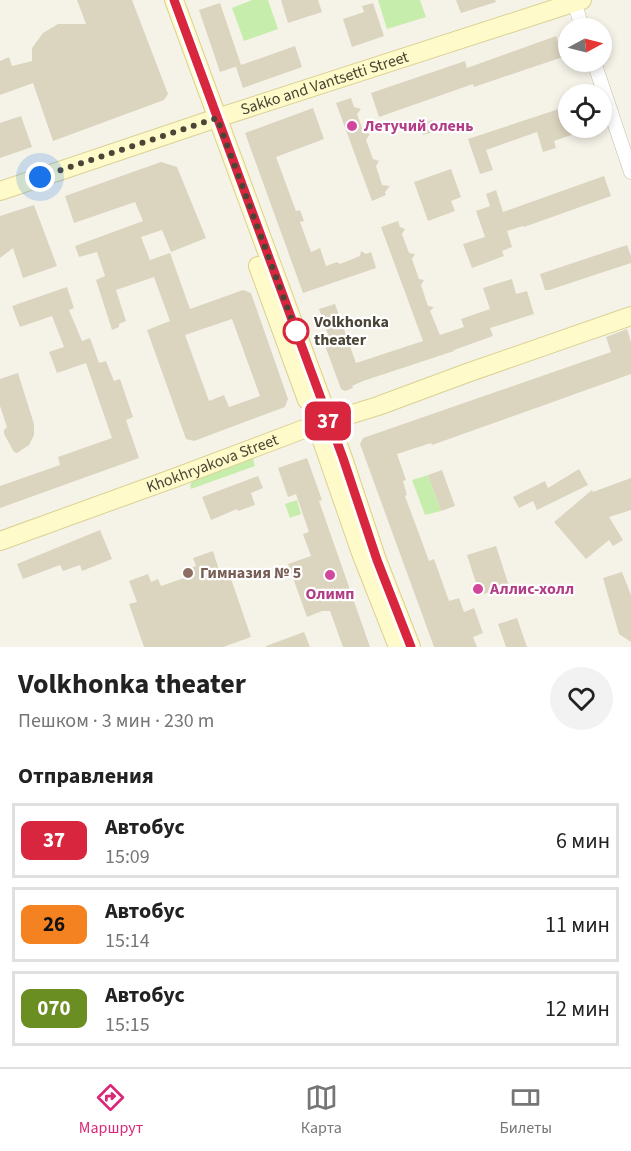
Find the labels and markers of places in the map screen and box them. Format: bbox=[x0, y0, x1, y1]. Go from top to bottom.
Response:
place label: Летучий олень bbox=[363, 115, 473, 137]
marker: Летучий олень bbox=[345, 119, 359, 133]
place label: Volkhonka theater bbox=[313, 311, 389, 351]
marker: Volkhonka theater bbox=[283, 318, 309, 344]
place label: Гимназия № 5 bbox=[200, 562, 301, 584]
marker: Гимназия № 5 bbox=[181, 566, 195, 580]
marker: Олимп bbox=[323, 568, 337, 582]
place label: Аллис-холл bbox=[489, 578, 574, 600]
marker: Аллис-холл bbox=[471, 582, 485, 596]
place label: Олимп bbox=[306, 583, 354, 605]

